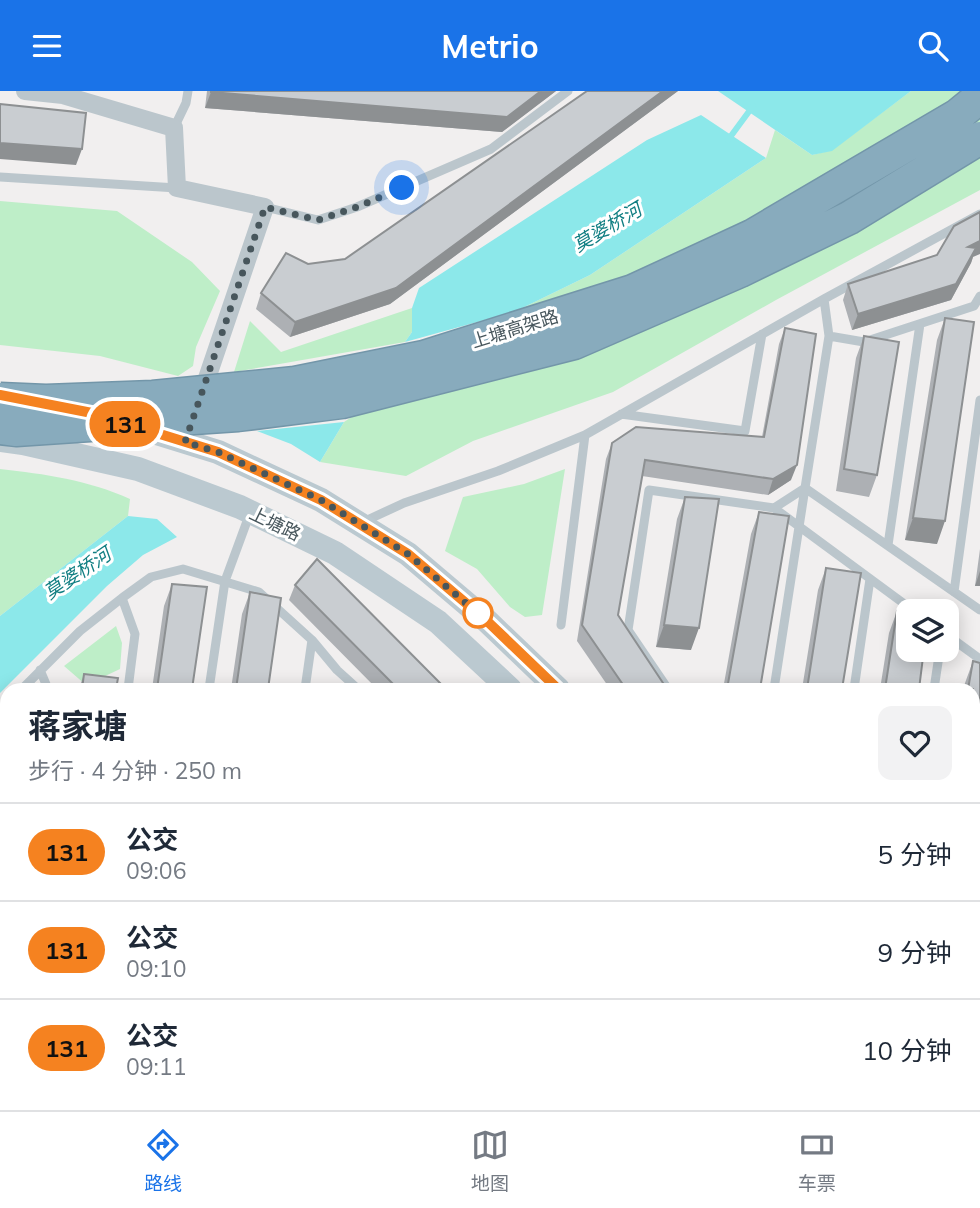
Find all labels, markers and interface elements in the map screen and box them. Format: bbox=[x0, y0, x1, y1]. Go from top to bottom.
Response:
text: Metrio bbox=[441, 26, 539, 66]
icon: menu bbox=[28, 27, 66, 65]
icon: search bbox=[914, 27, 952, 65]
your location bbox=[384, 170, 419, 205]
water label: 莫婆桥河 bbox=[568, 195, 649, 257]
street label: 上塘高架路 bbox=[468, 304, 561, 353]
line badge: 131 bbox=[85, 401, 165, 447]
text: 131 bbox=[103, 409, 147, 439]
street label: 上塘路 bbox=[246, 501, 305, 546]
water label: 莫婆桥河 bbox=[39, 540, 119, 604]
unlabelled marker bbox=[463, 598, 493, 628]
map controls bbox=[896, 599, 959, 662]
button: layers bbox=[896, 599, 959, 662]
text: 蒋家塘 bbox=[28, 705, 127, 746]
button: heart bbox=[878, 706, 952, 780]
text: 步行 · 4 分钟 · 250 m bbox=[28, 756, 242, 785]
text: 公交 bbox=[126, 823, 178, 856]
text: 131 bbox=[45, 837, 88, 867]
text: 5 分钟 bbox=[878, 838, 952, 871]
text: 09:06 bbox=[126, 856, 186, 885]
text: 公交 bbox=[126, 921, 178, 954]
text: 131 bbox=[45, 935, 88, 965]
text: 9 分钟 bbox=[878, 936, 952, 969]
text: 09:10 bbox=[126, 954, 186, 983]
text: 公交 bbox=[126, 1019, 178, 1052]
text: 131 bbox=[45, 1033, 88, 1063]
text: 10 分钟 bbox=[862, 1034, 952, 1067]
text: 09:11 bbox=[126, 1052, 186, 1081]
tab: 路线 bbox=[144, 1126, 182, 1195]
tab: 地图 bbox=[471, 1126, 509, 1195]
tab: 车票 bbox=[798, 1126, 836, 1195]

